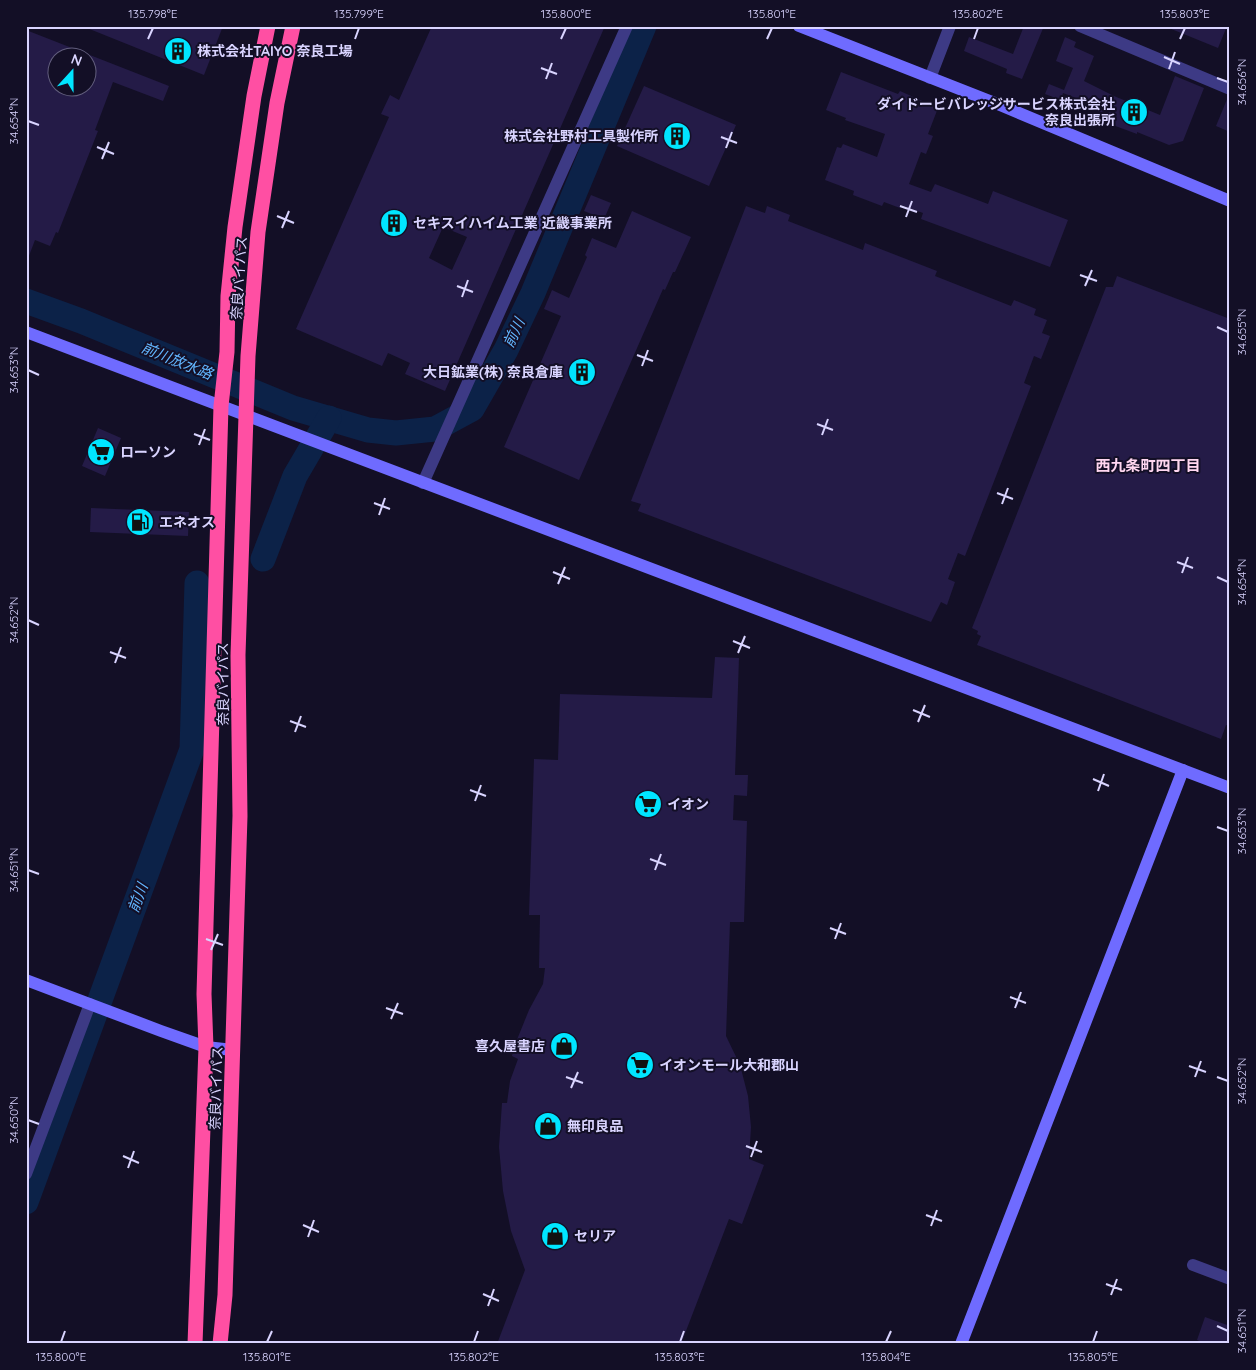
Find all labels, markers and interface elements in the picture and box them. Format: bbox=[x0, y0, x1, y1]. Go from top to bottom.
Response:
text: 135.798°E bbox=[128, 6, 178, 21]
text: 135.799°E bbox=[334, 6, 384, 21]
text: 135.800°E bbox=[541, 6, 592, 21]
text: 135.801°E bbox=[748, 6, 796, 21]
text: 135.802°E bbox=[953, 6, 1003, 21]
text: 135.803°E bbox=[1160, 6, 1210, 21]
building icon: 株式会社TAIYO 奈良工場 bbox=[163, 36, 193, 66]
place label: 株式会社TAIYO 奈良工場 bbox=[197, 42, 352, 60]
north arrow bbox=[48, 48, 98, 98]
text: N bbox=[69, 50, 85, 70]
text: 34.656°N bbox=[1234, 59, 1249, 105]
place label: ダイドービバレッジサービス株式会社 奈良出張所 bbox=[877, 95, 1115, 129]
building icon: ダイドービバレッジサービス株式会社 奈良出張所 bbox=[1119, 97, 1149, 127]
text: 34.654°N bbox=[6, 98, 21, 144]
building icon: 株式会社野村工具製作所 bbox=[662, 121, 692, 151]
place label: 株式会社野村工具製作所 bbox=[504, 127, 658, 145]
building icon: セキスイハイム工業 近畿事業所 bbox=[379, 208, 409, 238]
place label: セキスイハイム工業 近畿事業所 bbox=[413, 214, 612, 232]
street label: 奈良バイパス bbox=[227, 236, 251, 320]
text: 34.655°N bbox=[1234, 308, 1249, 356]
water label: 前川 bbox=[499, 313, 529, 350]
water label: 前川放水路 bbox=[139, 338, 217, 384]
text: 34.653°N bbox=[6, 347, 21, 393]
building icon: 大日鉱業(株) 奈良倉庫 bbox=[567, 357, 597, 387]
place label: 大日鉱業(株) 奈良倉庫 bbox=[423, 363, 563, 381]
supermarket icon: ローソン bbox=[86, 437, 116, 467]
place label: ローソン bbox=[120, 443, 176, 461]
district label: 西九条町四丁目 bbox=[1095, 456, 1201, 475]
fuel station icon: エネオス bbox=[125, 507, 155, 537]
place label: エネオス bbox=[159, 513, 215, 531]
text: 34.654°N bbox=[1234, 559, 1249, 605]
text: 34.652°N bbox=[6, 596, 21, 644]
street label: 奈良バイパス bbox=[214, 642, 232, 726]
supermarket icon: イオン bbox=[633, 789, 663, 819]
place label: イオン bbox=[667, 795, 709, 813]
text: 34.653°N bbox=[1234, 808, 1249, 854]
text: 34.651°N bbox=[6, 848, 21, 892]
water label: 前川 bbox=[123, 879, 152, 915]
shop icon: 喜久屋書店 bbox=[549, 1031, 579, 1061]
place label: 喜久屋書店 bbox=[475, 1037, 545, 1055]
street label: 奈良バイパス bbox=[206, 1046, 226, 1130]
supermarket icon: イオンモール大和郡山 bbox=[625, 1050, 655, 1080]
place label: イオンモール大和郡山 bbox=[659, 1056, 799, 1074]
text: 34.652°N bbox=[1234, 1057, 1249, 1105]
text: 34.650°N bbox=[6, 1096, 21, 1144]
shop icon: 無印良品 bbox=[533, 1111, 563, 1141]
place label: 無印良品 bbox=[567, 1117, 623, 1135]
shop icon: セリア bbox=[540, 1221, 570, 1251]
place label: セリア bbox=[574, 1227, 616, 1245]
text: 34.651°N bbox=[1234, 1309, 1249, 1353]
text: 135.800°E bbox=[36, 1349, 87, 1364]
text: 135.801°E bbox=[243, 1349, 291, 1364]
text: 135.802°E bbox=[449, 1349, 499, 1364]
text: 135.803°E bbox=[655, 1349, 705, 1364]
text: 135.804°E bbox=[861, 1349, 911, 1364]
text: 135.805°E bbox=[1068, 1349, 1118, 1364]

